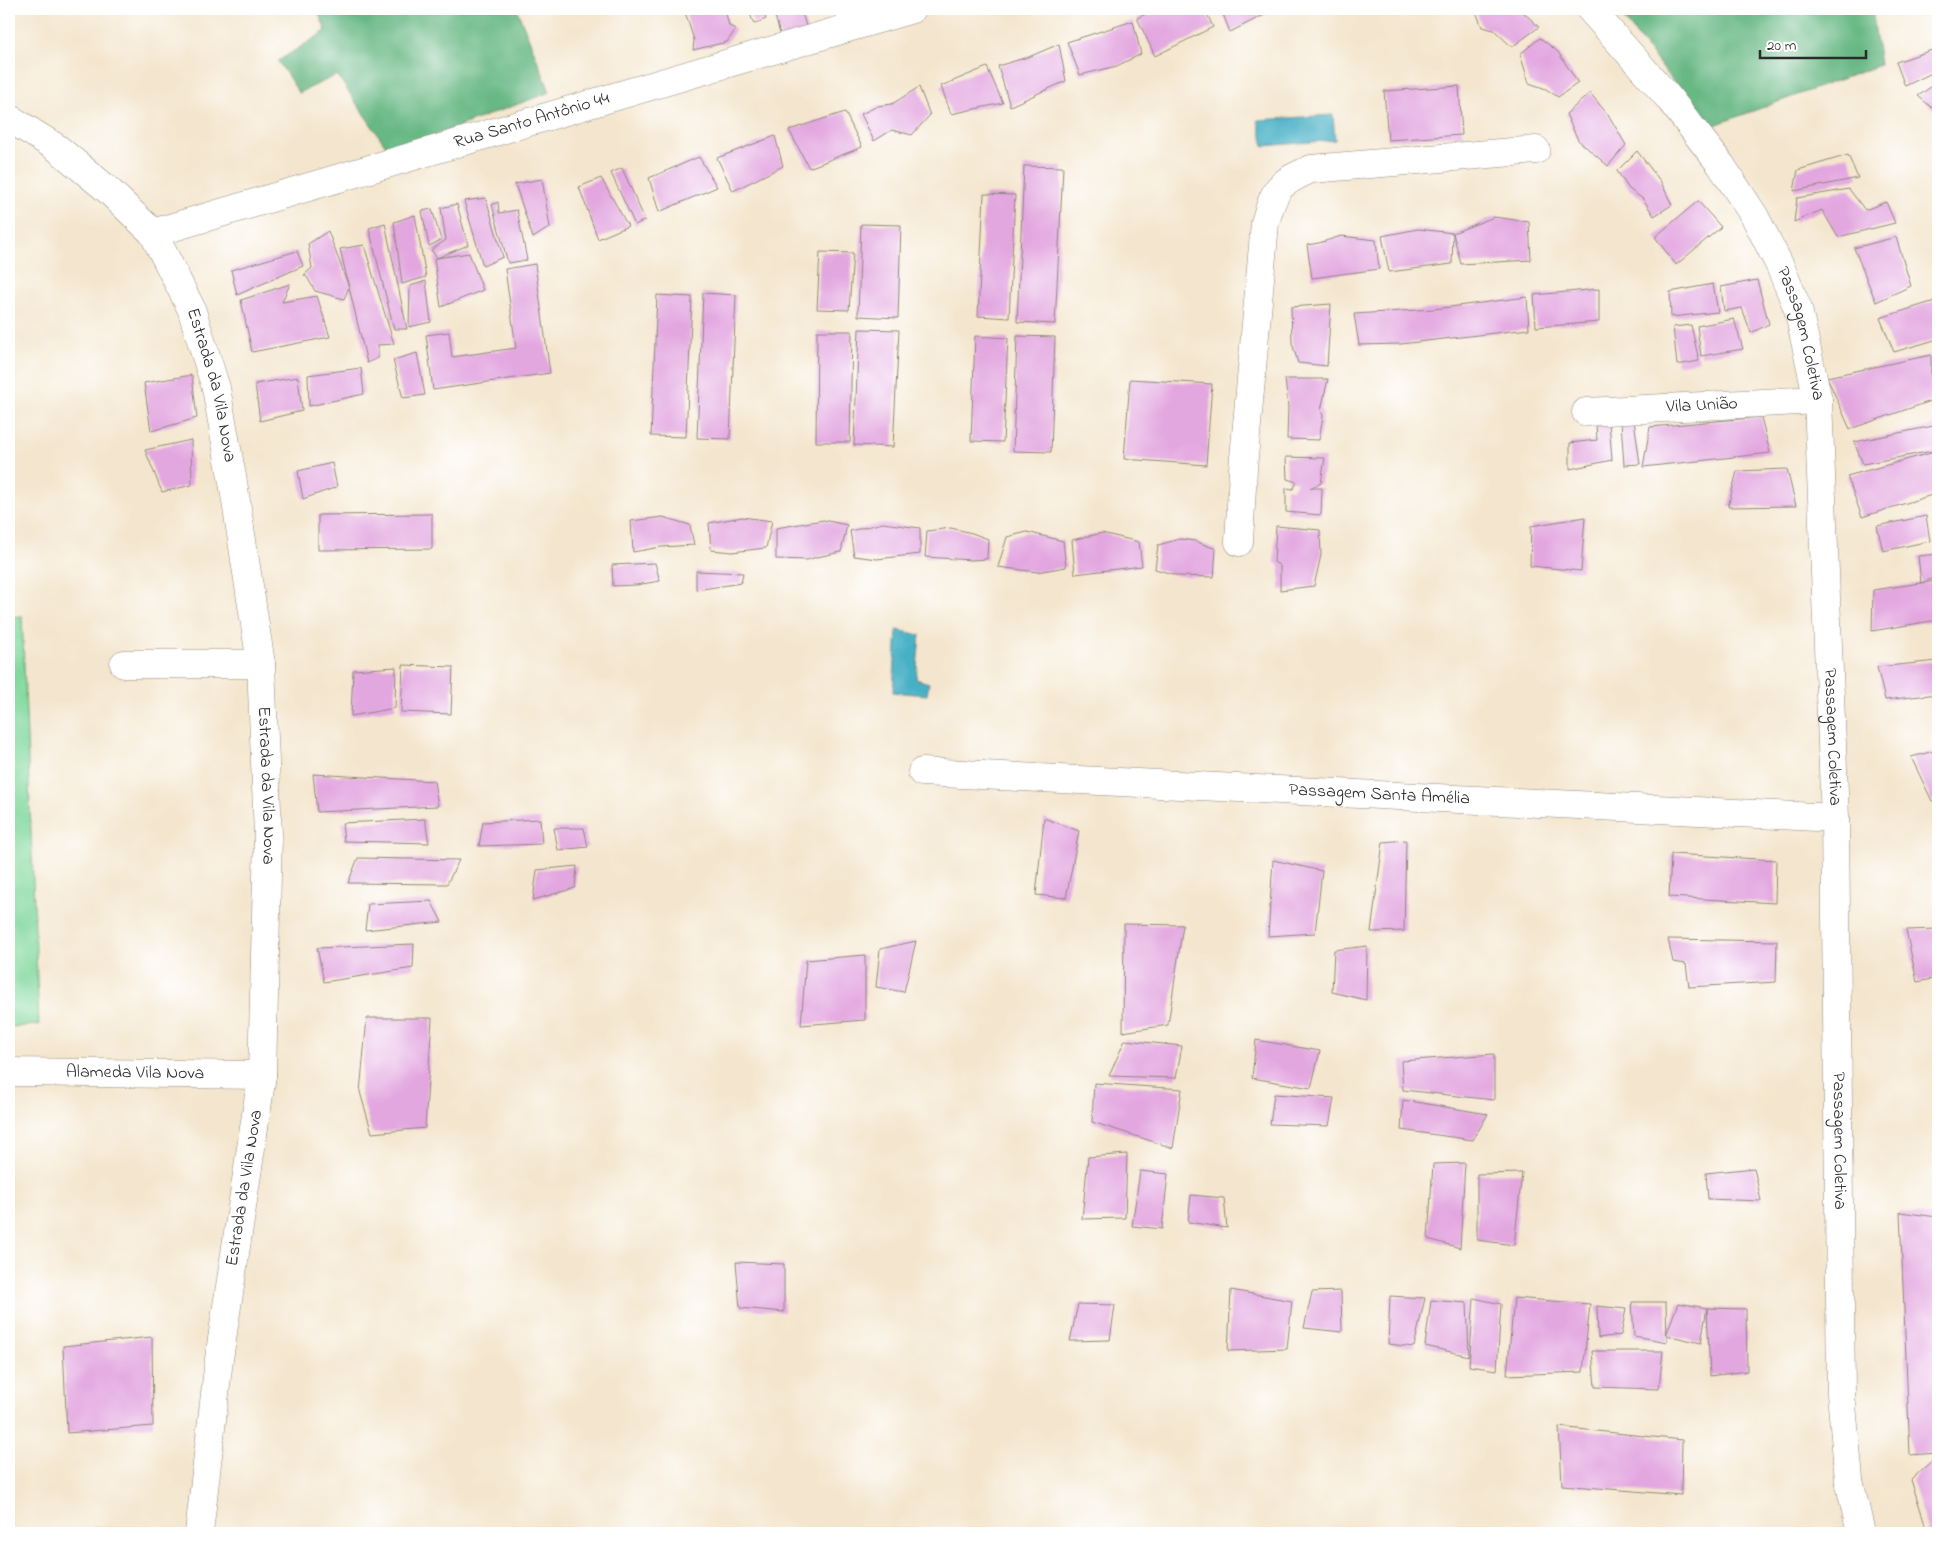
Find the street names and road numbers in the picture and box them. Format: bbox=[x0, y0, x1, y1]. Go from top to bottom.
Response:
street label: Rua Santo Antônio 44 bbox=[451, 86, 613, 156]
street label: Passagem Coletiva bbox=[1769, 263, 1831, 403]
street label: Estrada da Vila Nova bbox=[179, 305, 242, 464]
street label: Vila União bbox=[1664, 391, 1738, 421]
street label: Passagem Coletiva bbox=[1816, 668, 1847, 806]
street label: Estrada da Vila Nova bbox=[250, 706, 281, 865]
street label: Passagem Santa Amélia bbox=[1288, 777, 1471, 813]
street label: Alameda Vila Nova bbox=[66, 1060, 204, 1087]
street label: Passagem Coletiva bbox=[1824, 1072, 1852, 1210]
street label: Estrada da Vila Nova bbox=[220, 1108, 270, 1268]

